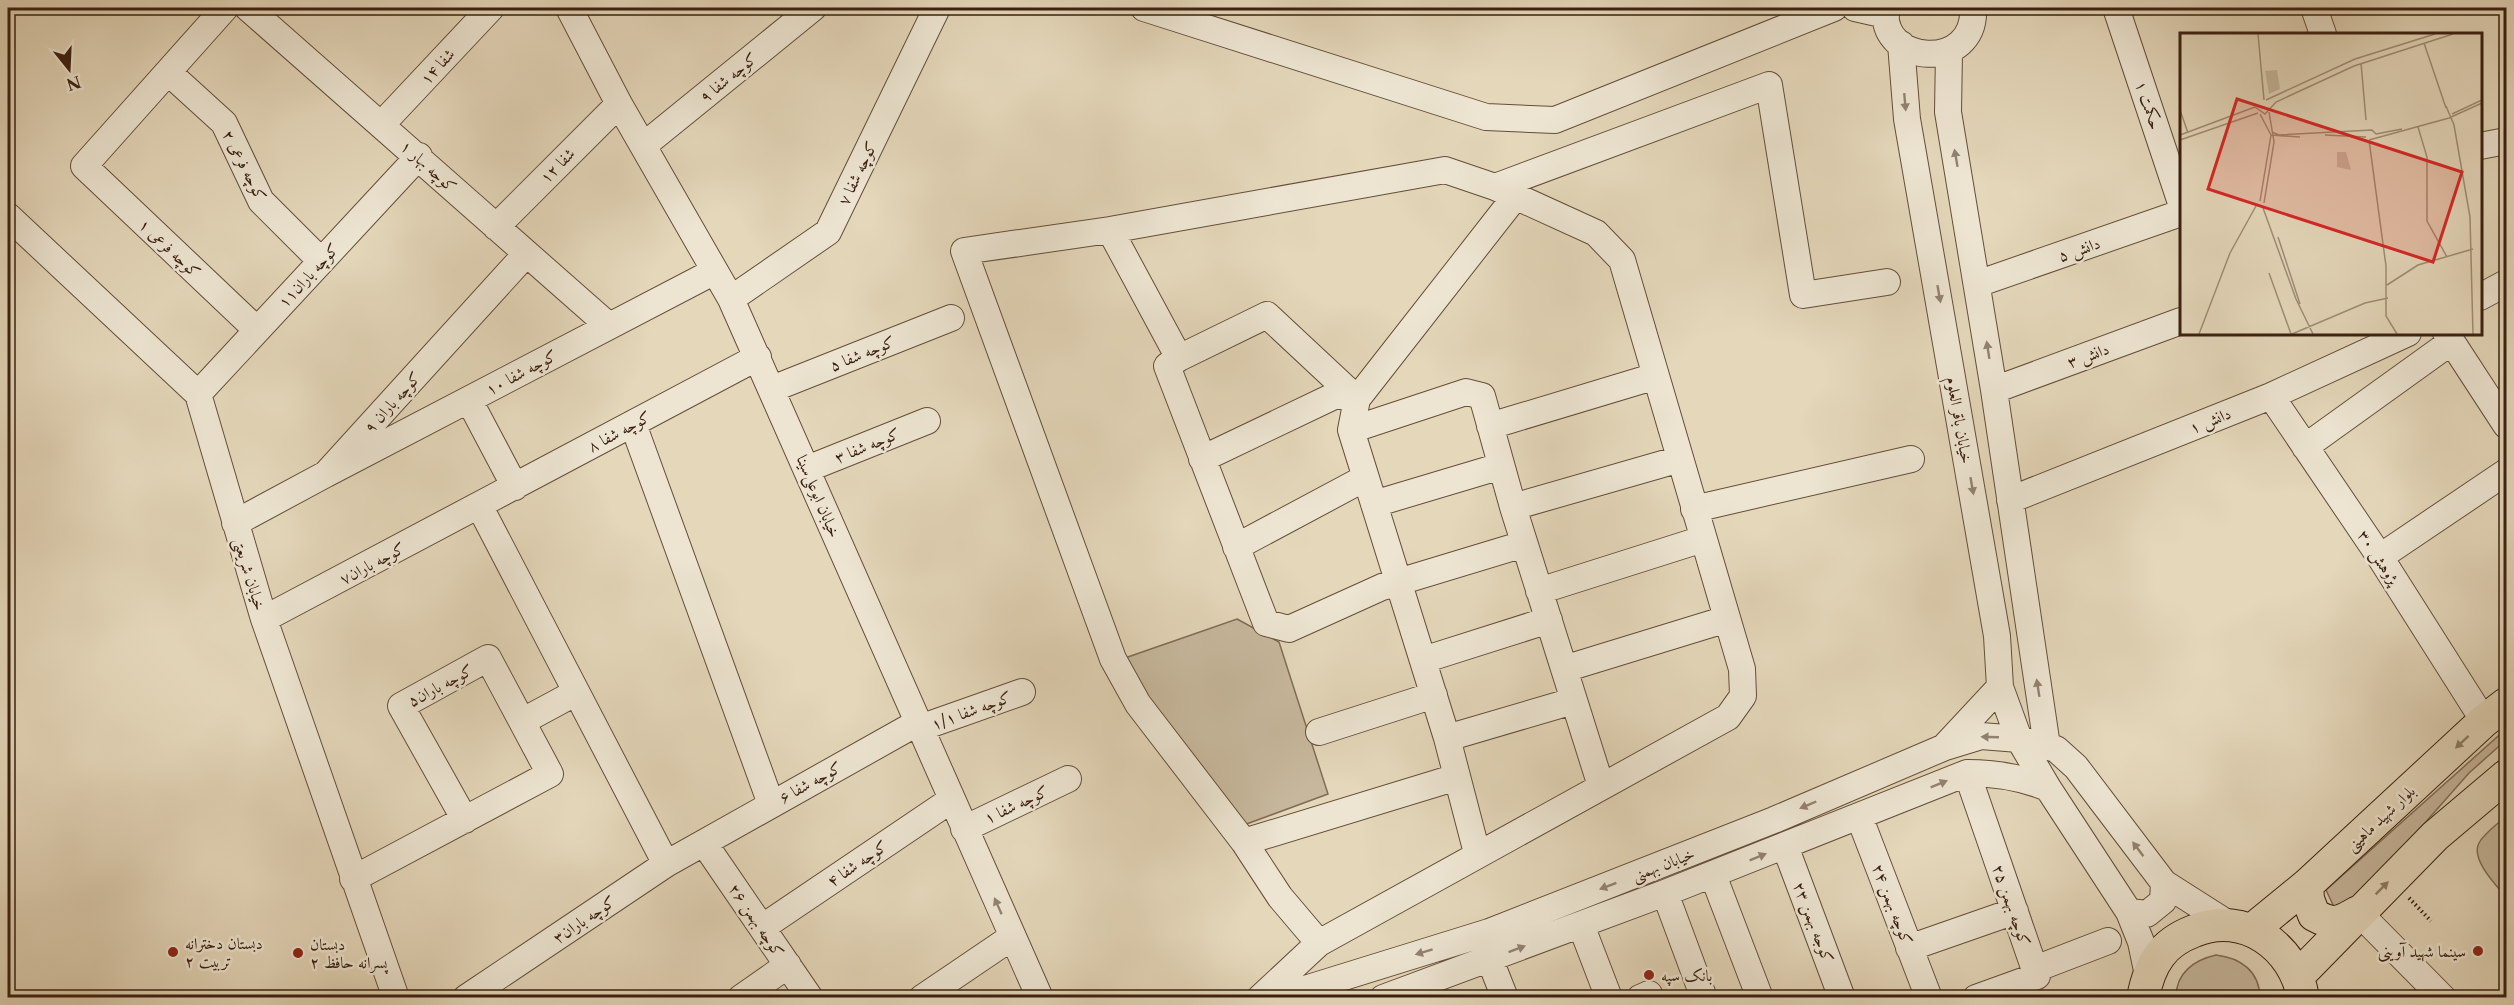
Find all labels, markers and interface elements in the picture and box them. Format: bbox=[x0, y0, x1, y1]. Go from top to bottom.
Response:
inset map bbox=[2180, 33, 2481, 334]
north arrow bbox=[39, 39, 99, 99]
street label: شفا ۱۴ bbox=[415, 44, 459, 88]
street label: کوچه شفا ۹ bbox=[695, 48, 762, 108]
text: N bbox=[64, 72, 83, 95]
street label: حکمت ۱ bbox=[2132, 78, 2166, 132]
one-way arrow bbox=[1901, 93, 1910, 112]
street label: کوچه فرعی ۲ bbox=[217, 126, 271, 205]
street label: کوچه بهار ۱ bbox=[396, 136, 461, 198]
street label: کوچه شفا ۷ bbox=[833, 138, 883, 209]
street label: شفا ۱۲ bbox=[535, 143, 579, 187]
one-way arrow bbox=[1951, 148, 1960, 167]
street label: کوچه فرعی ۱ bbox=[134, 214, 205, 283]
street label: دانش ۵ bbox=[2055, 233, 2103, 266]
street label: کوچه باران۱۱ bbox=[273, 239, 344, 313]
one-way arrow bbox=[1934, 285, 1943, 304]
street label: کوچه شفا ۵ bbox=[826, 331, 898, 377]
street label: دانش ۳ bbox=[2064, 338, 2112, 373]
one-way arrow bbox=[1983, 341, 1992, 360]
street label: کوچه شفا ۱۰ bbox=[482, 345, 561, 401]
street label: کوچه باران ۹ bbox=[359, 367, 426, 438]
street label: خیابان باقر العلوم bbox=[1938, 375, 1977, 466]
street label: دانش ۱ bbox=[2186, 403, 2234, 438]
street label: کوچه شفا ۸ bbox=[584, 406, 655, 458]
street label: کوچه شفا ۳ bbox=[831, 423, 903, 469]
street label: خیابان ابوعلی‌سینا bbox=[791, 452, 845, 541]
one-way arrow bbox=[1967, 477, 1976, 496]
street label: پژوهش ۳۰ bbox=[2353, 526, 2405, 591]
street label: خیابان شریعتی bbox=[228, 535, 271, 613]
street label: کوچه باران۷ bbox=[336, 537, 409, 590]
street label: کوچه باران۵ bbox=[404, 659, 477, 712]
one-way arrow bbox=[2034, 679, 2043, 698]
street label: کوچه شفا ۱/۱ bbox=[928, 686, 1014, 736]
one-way arrow bbox=[1980, 732, 1999, 742]
one-way arrow bbox=[2454, 735, 2469, 749]
street label: کوچه شفا ۶ bbox=[775, 757, 846, 809]
one-way arrow bbox=[1930, 779, 1948, 788]
street label: کوچه شفا ۱ bbox=[981, 780, 1052, 829]
street label: بلوار شهید ماهینی bbox=[2341, 781, 2420, 857]
one-way arrow bbox=[1800, 801, 1817, 810]
street label: کوچه شفا ۴ bbox=[823, 836, 892, 892]
one-way arrow bbox=[2132, 841, 2144, 856]
street label: خیابان بهمنی bbox=[1629, 843, 1698, 887]
one-way arrow bbox=[1749, 851, 1767, 861]
street label: کوچه بهمن ۲۴ bbox=[1867, 861, 1918, 948]
street label: کوچه بهمن ۲۵ bbox=[1987, 862, 2035, 949]
street label: کوچه بهمن ۲۶ bbox=[723, 879, 789, 962]
street label: کوجه بهمن ۲۳ bbox=[1788, 879, 1839, 966]
one-way arrow bbox=[1599, 882, 1617, 891]
one-way arrow bbox=[2375, 882, 2389, 896]
street label: کوچه باران۳ bbox=[549, 891, 620, 949]
one-way arrow bbox=[993, 897, 1003, 915]
place label: دبستان دخترانه تربیت ۲ bbox=[185, 933, 263, 971]
place label: دبستان پسرانه حافظ ۲ bbox=[310, 934, 389, 975]
place label: سینما شهید آوینی bbox=[2378, 941, 2466, 962]
one-way arrow bbox=[1508, 944, 1526, 954]
marker: سینما شهید آوینی bbox=[2471, 944, 2485, 958]
marker: دبستان دخترانه تربیت ۲ bbox=[166, 945, 180, 959]
marker: دبستان پسرانه حافظ ۲ bbox=[291, 946, 305, 960]
one-way arrow bbox=[1415, 948, 1433, 957]
place label: بانک سپه bbox=[1661, 965, 1712, 987]
marker: بانک سپه bbox=[1642, 968, 1656, 982]

